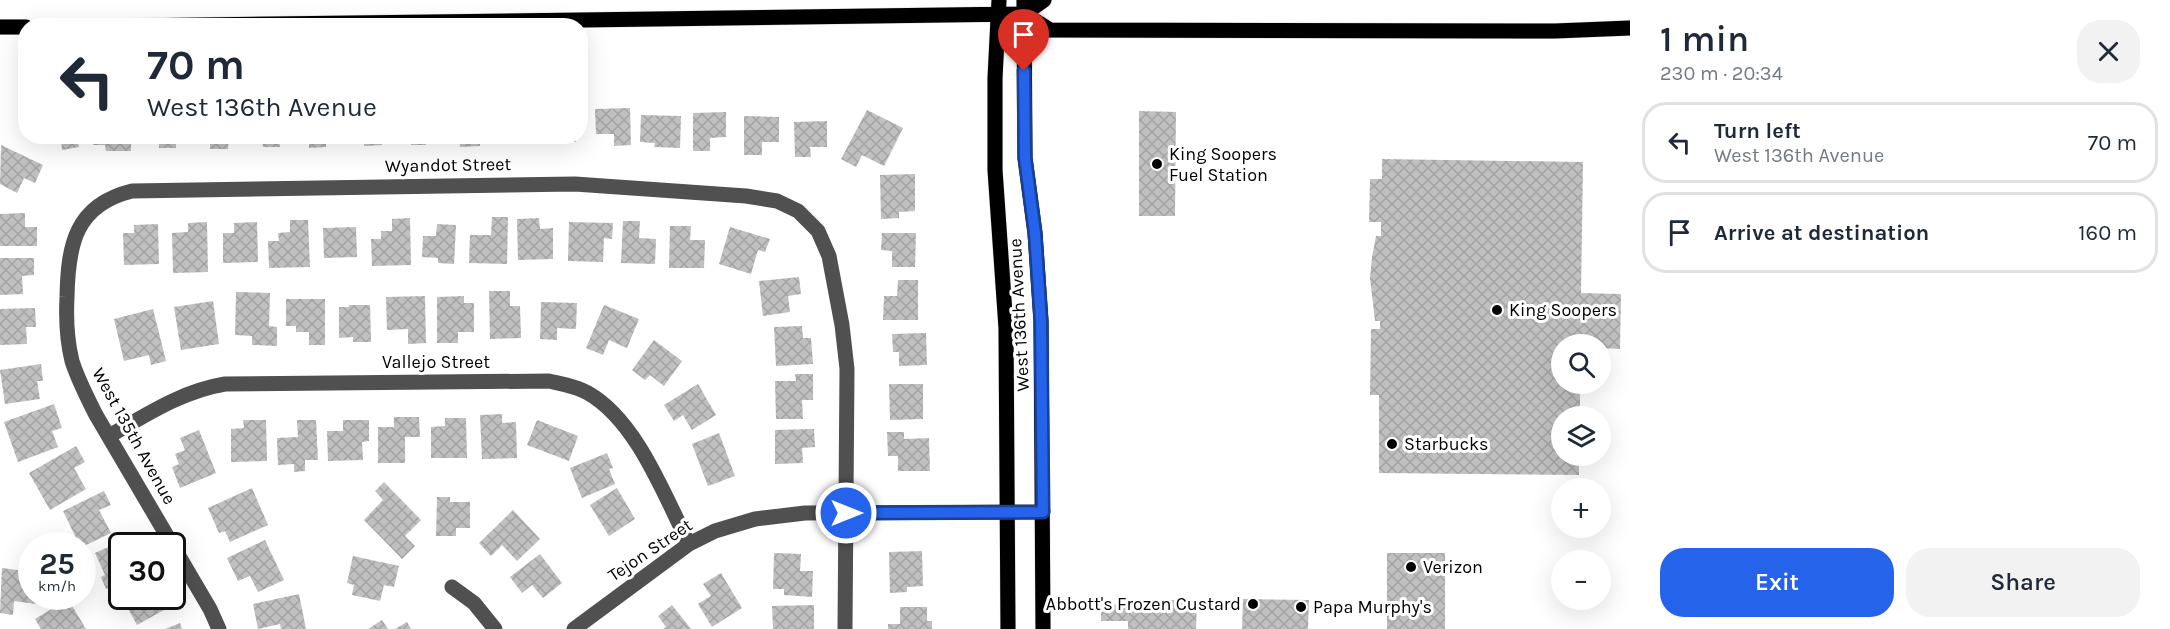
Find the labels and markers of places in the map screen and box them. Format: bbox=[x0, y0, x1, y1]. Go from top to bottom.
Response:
pin bbox=[998, 9, 1049, 71]
place label: King Soopers Fuel Station bbox=[1169, 143, 1277, 186]
marker: King Soopers Fuel Station bbox=[1150, 157, 1164, 171]
place label: King Soopers bbox=[1509, 299, 1617, 321]
marker: King Soopers bbox=[1490, 303, 1504, 317]
place label: Starbucks bbox=[1404, 433, 1489, 455]
marker: Starbucks bbox=[1385, 437, 1399, 451]
place label: Verizon bbox=[1423, 556, 1483, 578]
marker: Verizon bbox=[1404, 560, 1418, 574]
place label: Abbott's Frozen Custard bbox=[1046, 593, 1241, 615]
place label: Papa Murphy's bbox=[1313, 596, 1432, 618]
marker: Abbott's Frozen Custard bbox=[1246, 597, 1260, 611]
marker: Papa Murphy's bbox=[1294, 600, 1308, 614]

